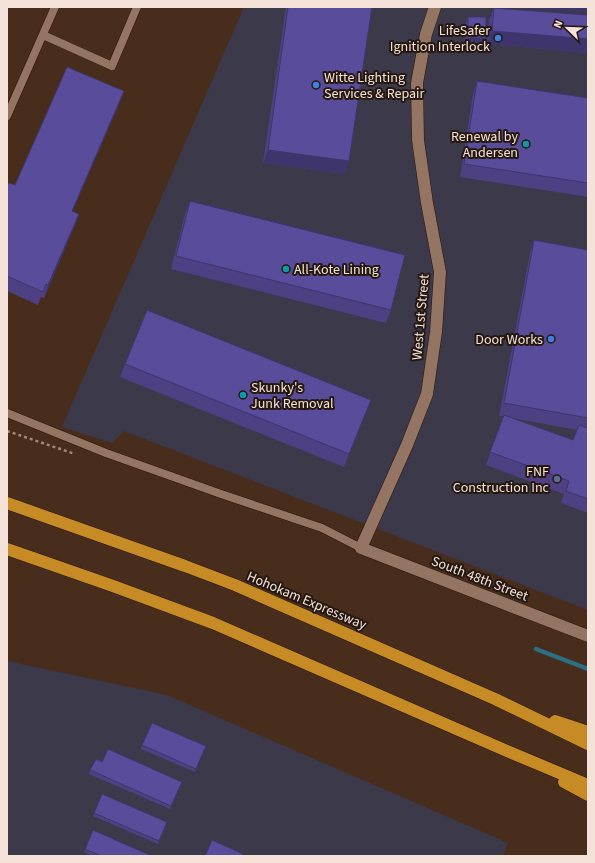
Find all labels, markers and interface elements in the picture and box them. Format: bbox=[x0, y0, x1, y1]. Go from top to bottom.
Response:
north arrow bbox=[547, 8, 587, 48]
text: N bbox=[550, 18, 567, 31]
place label: LifeSafer Ignition Interlock bbox=[390, 21, 490, 57]
marker: LifeSafer Ignition Interlock bbox=[493, 33, 503, 43]
place label: Witte Lighting Services & Repair bbox=[324, 68, 424, 104]
marker: Witte Lighting Services & Repair bbox=[311, 80, 321, 90]
place label: Renewal by Andersen bbox=[451, 127, 518, 163]
marker: Renewal by Andersen bbox=[521, 139, 531, 149]
place label: All-Kote Lining bbox=[294, 260, 379, 280]
marker: All-Kote Lining bbox=[281, 264, 291, 274]
street label: West 1st Street bbox=[407, 273, 435, 361]
place label: Door Works bbox=[475, 330, 543, 350]
marker: Door Works bbox=[546, 334, 556, 344]
place label: Skunky's Junk Removal bbox=[251, 378, 334, 414]
marker: Skunky's Junk Removal bbox=[238, 390, 248, 400]
place label: FNF Construction Inc bbox=[453, 462, 550, 498]
marker: FNF Construction Inc bbox=[552, 474, 562, 484]
street label: South 48th Street bbox=[428, 551, 531, 607]
street label: Hohokam Expressway bbox=[244, 567, 370, 635]

